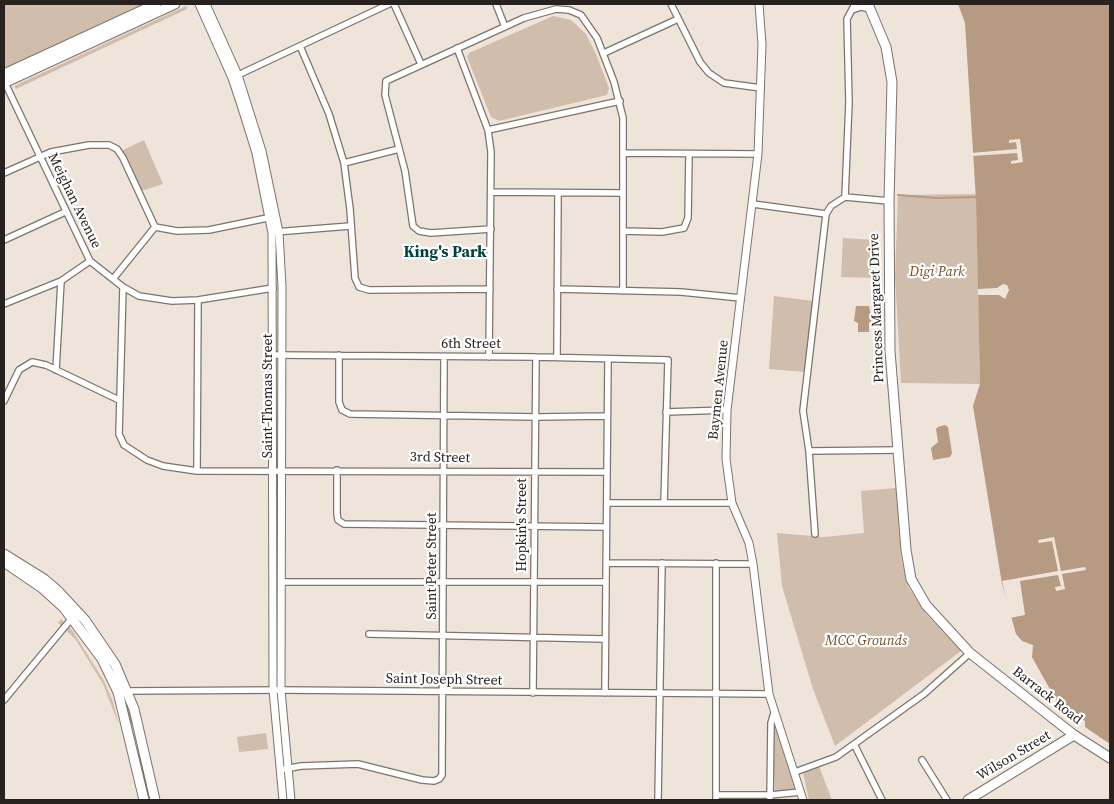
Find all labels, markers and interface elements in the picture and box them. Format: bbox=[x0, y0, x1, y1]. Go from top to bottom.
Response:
street label: Meighan Avenue bbox=[44, 151, 104, 251]
street label: Princess Margaret Drive bbox=[866, 233, 888, 383]
district label: King's Park bbox=[403, 243, 487, 263]
park label: Digi Park bbox=[909, 264, 965, 280]
street label: Saint Thomas Street bbox=[260, 334, 276, 458]
street label: 6th Street bbox=[441, 336, 501, 352]
street label: Baymen Avenue bbox=[705, 339, 733, 441]
street label: 3rd Street bbox=[410, 449, 470, 467]
street label: Hopkin's Street bbox=[514, 478, 530, 572]
street label: Saint Peter Street bbox=[424, 513, 440, 619]
park label: MCC Grounds bbox=[825, 633, 907, 649]
street label: Barrack Road bbox=[1009, 664, 1085, 728]
street label: Saint Joseph Street bbox=[386, 671, 502, 689]
street label: Wilson Street bbox=[974, 727, 1054, 785]

